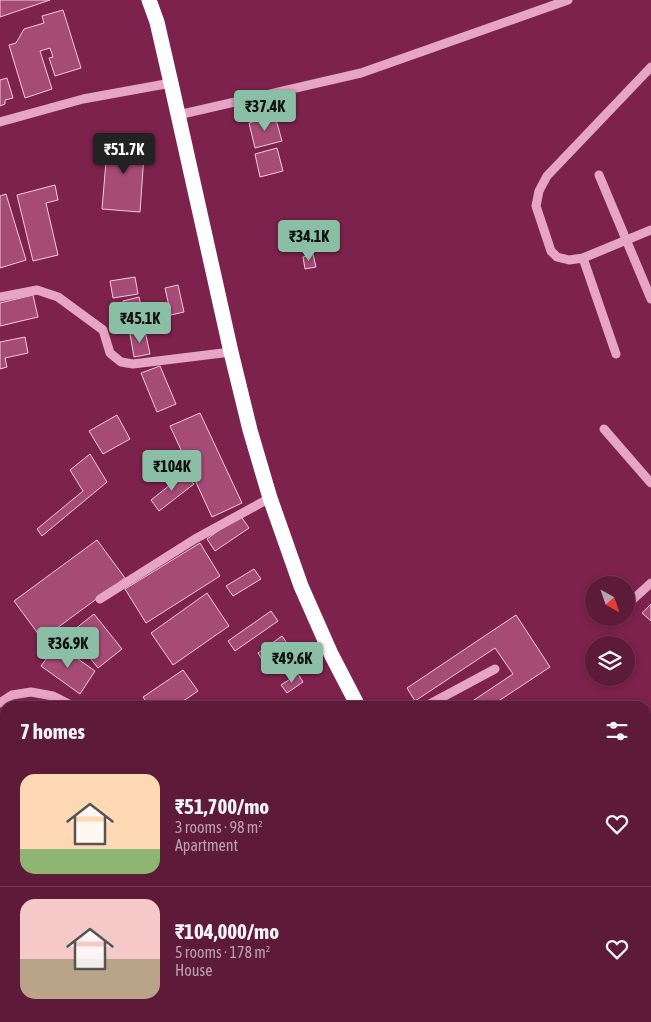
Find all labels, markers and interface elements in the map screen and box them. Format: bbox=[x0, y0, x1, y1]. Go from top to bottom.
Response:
pin: ₹37.4K bbox=[224, 90, 306, 132]
text: ₹37.4K bbox=[245, 97, 285, 115]
pin: ₹51.7K bbox=[83, 132, 165, 175]
text: ₹51.7K bbox=[104, 140, 144, 158]
pin: ₹34.1K bbox=[268, 220, 350, 262]
text: ₹34.1K bbox=[289, 227, 329, 245]
pin: ₹45.1K bbox=[99, 302, 181, 344]
text: ₹45.1K bbox=[120, 309, 160, 327]
pin: ₹104K bbox=[137, 450, 207, 492]
text: ₹104K bbox=[153, 457, 191, 475]
north arrow bbox=[585, 576, 635, 626]
map controls bbox=[585, 576, 635, 686]
pin: ₹36.9K bbox=[27, 626, 109, 669]
text: ₹36.9K bbox=[48, 634, 88, 652]
button: layers bbox=[585, 636, 635, 686]
pin: ₹49.6K bbox=[251, 642, 333, 684]
text: ₹49.6K bbox=[272, 649, 312, 667]
icon: filters bbox=[603, 717, 631, 745]
text: 7 homes bbox=[20, 719, 85, 743]
icon: home bbox=[60, 794, 120, 854]
text: ₹51,700/mo bbox=[175, 794, 269, 818]
icon: heart bbox=[603, 810, 631, 838]
text: 3 rooms · 98 m² bbox=[175, 818, 263, 836]
text: Apartment bbox=[175, 836, 238, 854]
icon: home bbox=[60, 919, 120, 979]
text: ₹104,000/mo bbox=[175, 919, 279, 943]
icon: heart bbox=[603, 935, 631, 963]
text: 5 rooms · 178 m² bbox=[175, 943, 270, 961]
text: House bbox=[175, 961, 212, 979]

